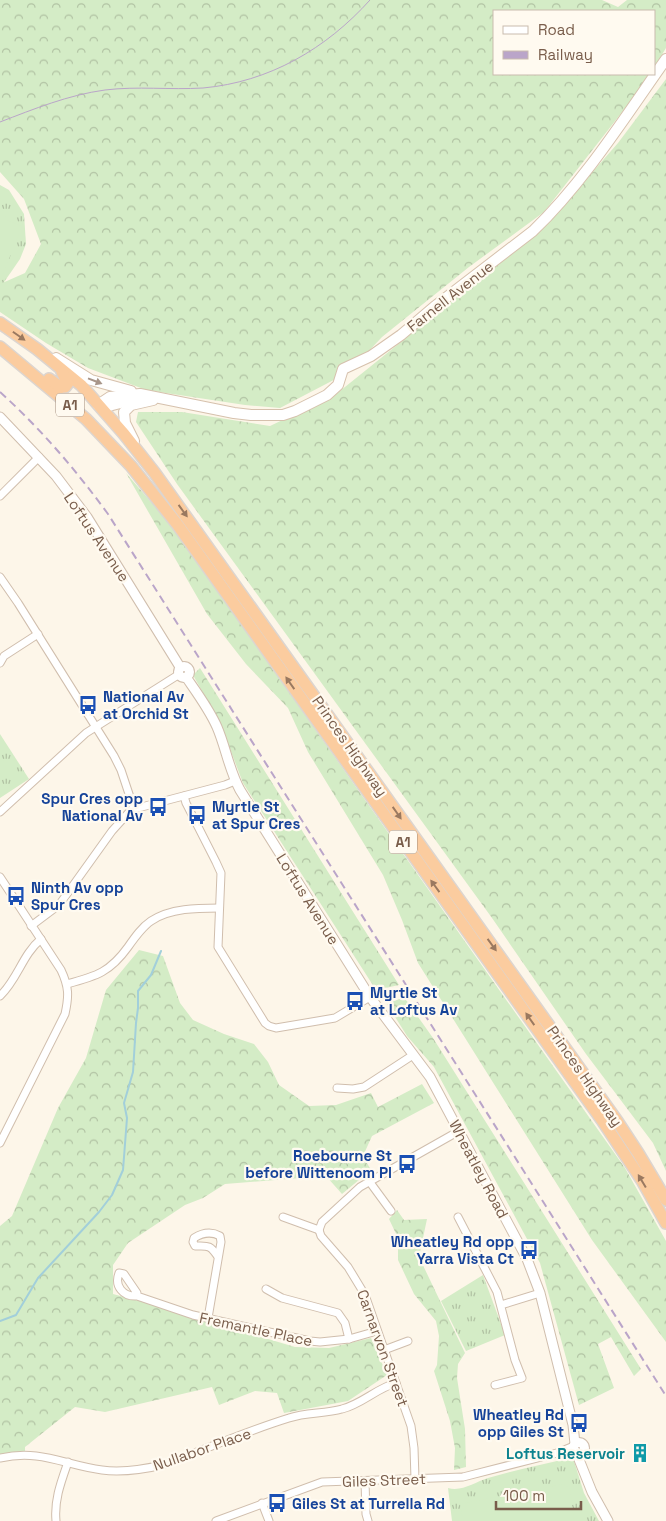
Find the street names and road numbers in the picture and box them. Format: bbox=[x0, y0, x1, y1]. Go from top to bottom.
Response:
street label: Farnell Avenue bbox=[403, 256, 497, 336]
road number: A1 bbox=[56, 394, 84, 416]
street label: Loftus Avenue bbox=[60, 489, 134, 586]
street label: Princes Highway bbox=[308, 692, 392, 800]
road number: A1 bbox=[389, 830, 417, 854]
street label: Loftus Avenue bbox=[272, 850, 344, 948]
street label: Princes Highway bbox=[543, 1022, 627, 1130]
street label: Wheatley Road bbox=[445, 1117, 513, 1221]
street label: Carnarvon Street bbox=[353, 1287, 413, 1409]
street label: Fremantle Place bbox=[198, 1308, 314, 1350]
street label: Nullabor Place bbox=[150, 1423, 254, 1475]
street label: Giles Street bbox=[342, 1469, 426, 1491]

